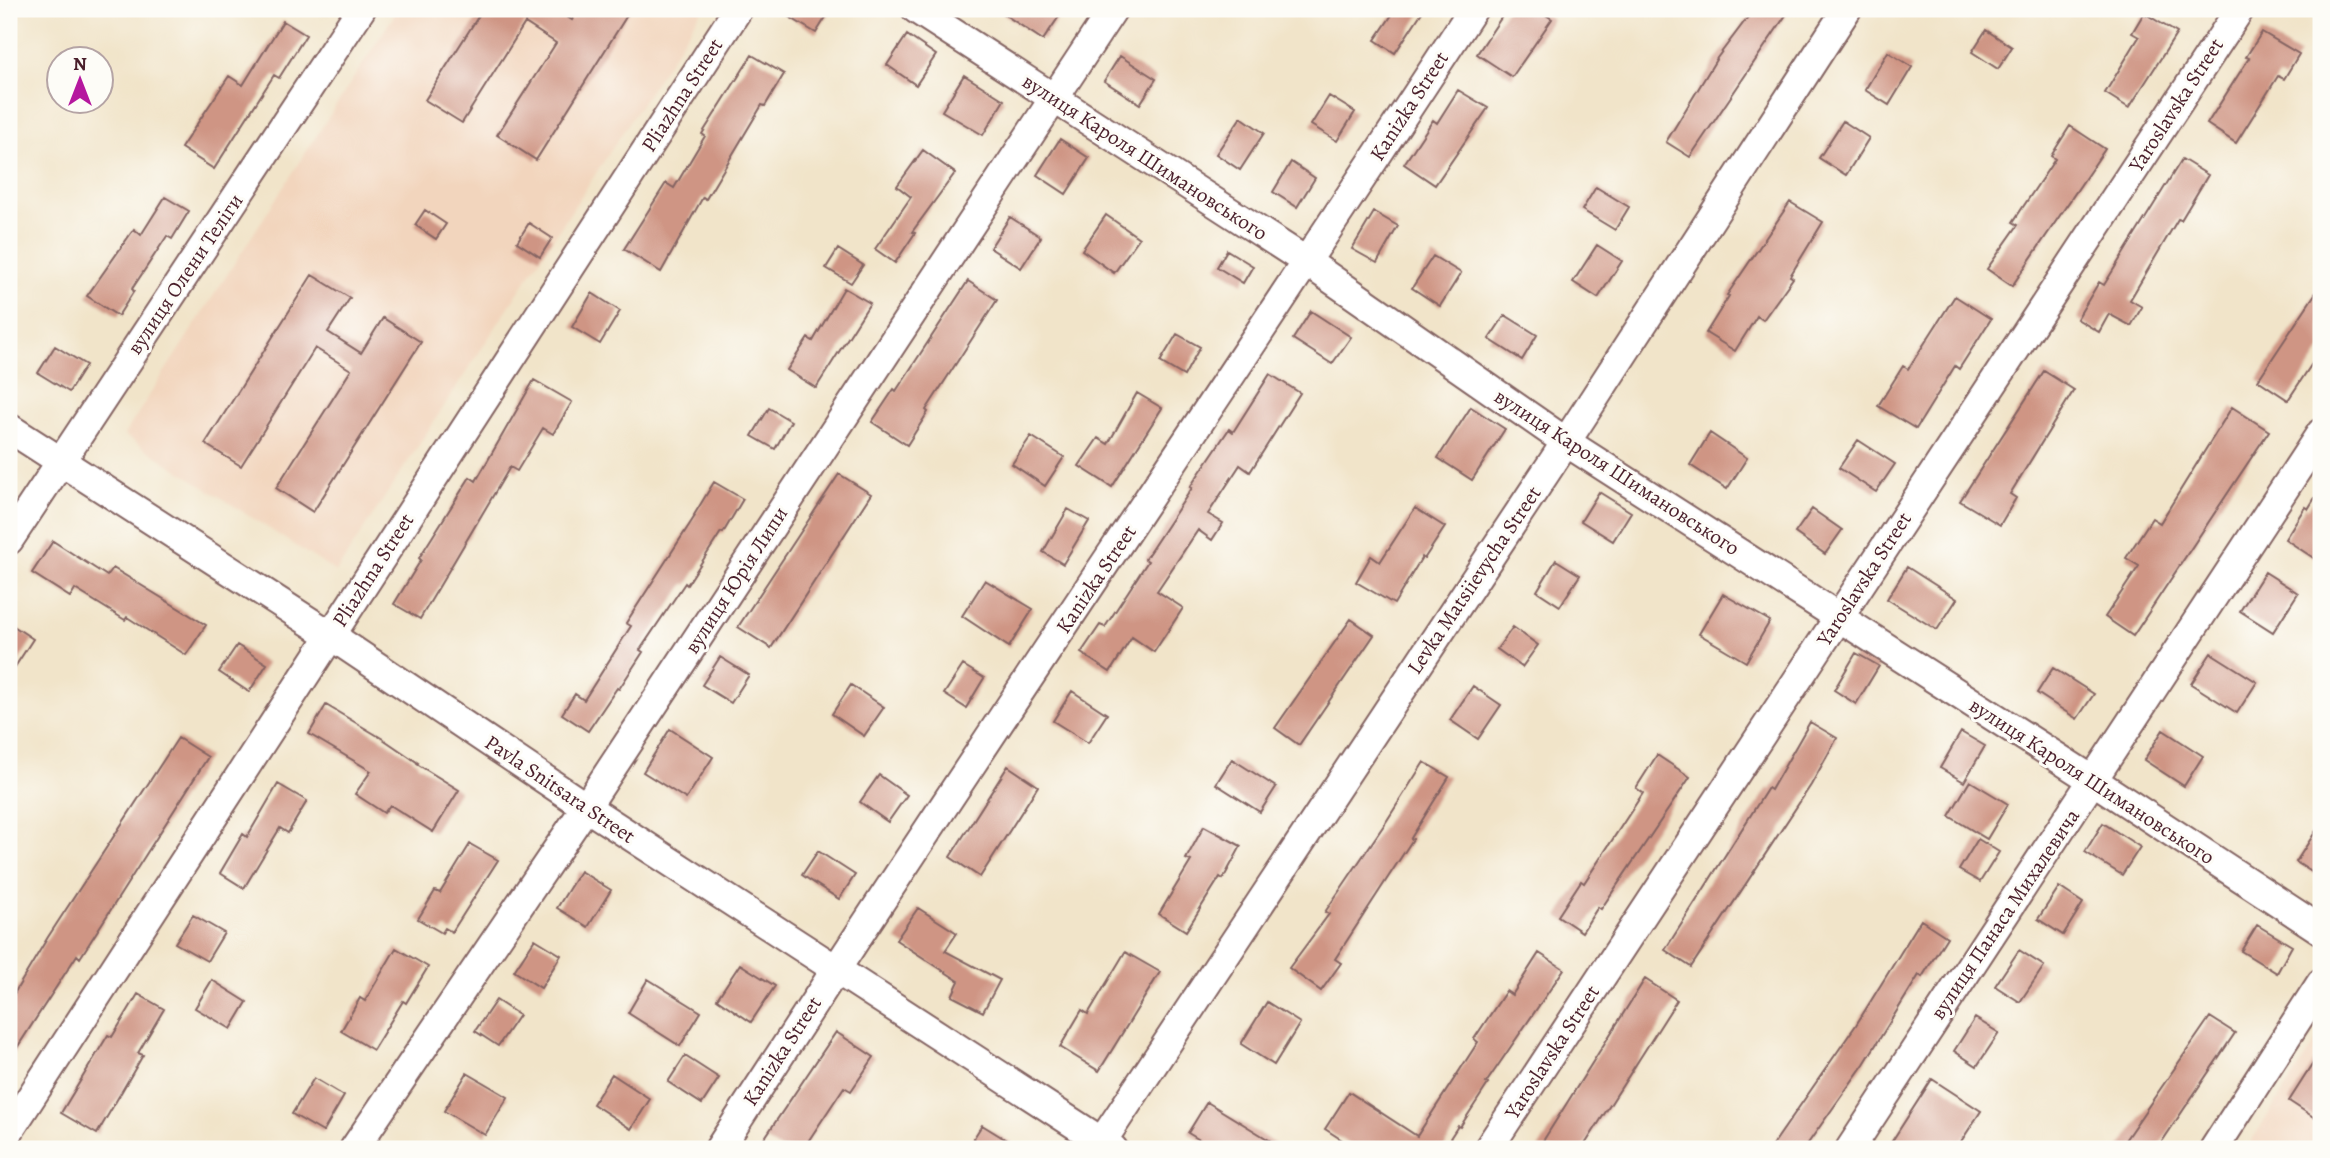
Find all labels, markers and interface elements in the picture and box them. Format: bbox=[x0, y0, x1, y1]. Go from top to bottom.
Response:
street label: Pliazhna Street bbox=[635, 33, 729, 157]
street label: Yaroslavska Street bbox=[2122, 33, 2230, 178]
north arrow bbox=[46, 46, 116, 116]
street label: Kanizka Street bbox=[1363, 46, 1455, 166]
text: N bbox=[73, 51, 87, 77]
street label: вулиця Кароля Шимановського bbox=[1017, 67, 1273, 247]
street label: вулиця Олени Теліги bbox=[121, 188, 249, 360]
street label: вулиця Кароля Шимановського bbox=[1489, 382, 1745, 562]
street label: Levka Matsiievycha Street bbox=[1400, 480, 1548, 680]
street label: вулиця Юрія Липи bbox=[678, 501, 794, 659]
street label: Yaroslavska Street bbox=[1810, 507, 1918, 652]
street label: Pliazhna Street bbox=[326, 508, 420, 632]
street label: Kanizka Street bbox=[1049, 519, 1143, 639]
street label: вулиця Кароля Шимановського bbox=[1964, 691, 2220, 871]
street label: Pavla Snitsara Street bbox=[479, 728, 641, 850]
street label: вулиця Панаса Михалевича bbox=[1924, 803, 2086, 1025]
street label: Yaroslavska Street bbox=[1498, 980, 1606, 1125]
street label: Kanizka Street bbox=[736, 991, 828, 1111]

